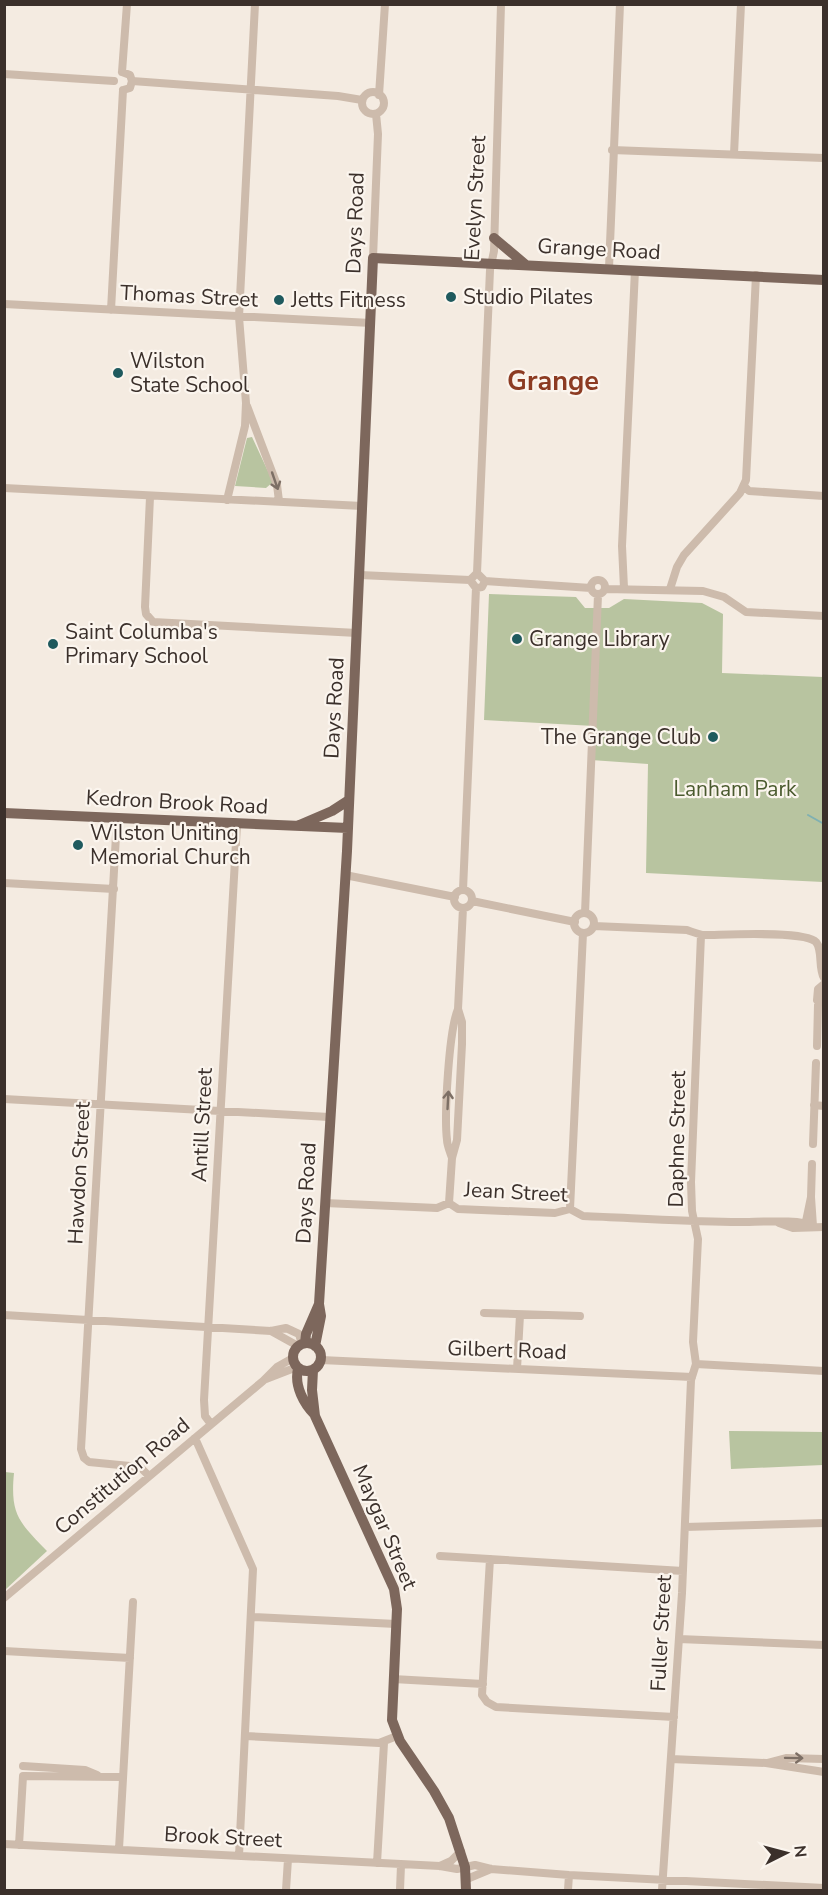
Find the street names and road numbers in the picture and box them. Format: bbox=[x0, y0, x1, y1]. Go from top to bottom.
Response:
street label: Evelyn Street bbox=[458, 134, 492, 261]
street label: Days Road bbox=[339, 172, 371, 274]
street label: Grange Road bbox=[537, 232, 661, 266]
street label: Thomas Street bbox=[119, 278, 259, 314]
street label: Days Road bbox=[317, 657, 351, 759]
street label: Kedron Brook Road bbox=[85, 783, 269, 821]
street label: Antill Street bbox=[185, 1066, 219, 1183]
street label: Daphne Street bbox=[662, 1070, 692, 1208]
street label: Hawdon Street bbox=[61, 1100, 97, 1245]
street label: Days Road bbox=[289, 1142, 323, 1244]
street label: Jean Street bbox=[462, 1175, 569, 1209]
street label: Gilbert Road bbox=[447, 1334, 567, 1366]
street label: Constitution Road bbox=[48, 1411, 196, 1541]
street label: Maygar Street bbox=[346, 1460, 424, 1594]
street label: Fuller Street bbox=[644, 1573, 678, 1692]
street label: Brook Street bbox=[163, 1820, 283, 1854]

